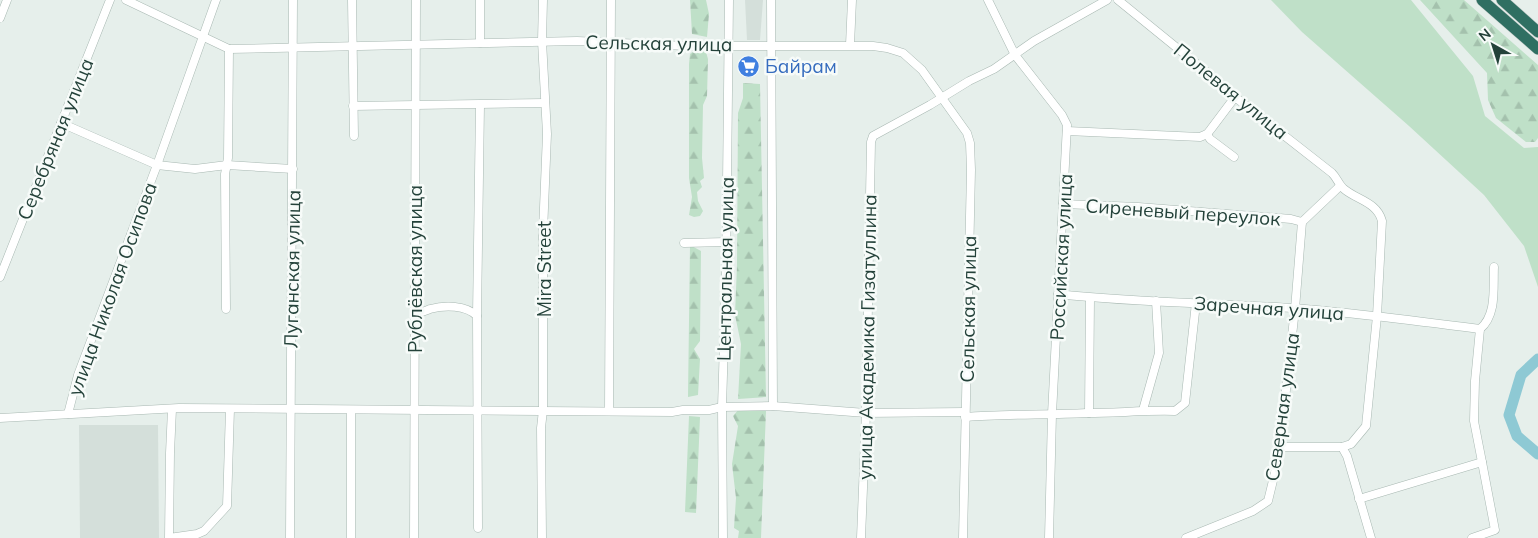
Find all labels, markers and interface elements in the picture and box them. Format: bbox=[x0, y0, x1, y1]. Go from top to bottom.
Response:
north arrow bbox=[1468, 20, 1518, 70]
text: N bbox=[1475, 25, 1495, 45]
street label: Сельская улица bbox=[585, 30, 733, 56]
street label: Полевая улица bbox=[1169, 38, 1293, 144]
supermarket icon: Байрам bbox=[737, 54, 761, 78]
place label: Байрам bbox=[765, 54, 837, 78]
street label: Серебряная улица bbox=[12, 55, 98, 223]
street label: Российская улица bbox=[1045, 173, 1077, 341]
street label: Центральная улица bbox=[711, 177, 739, 361]
street label: улица Николая Осипова bbox=[62, 179, 162, 399]
street label: Рублёвская улица bbox=[403, 185, 427, 353]
street label: Луганская улица bbox=[279, 190, 305, 348]
street label: Сиреневый переулок bbox=[1085, 193, 1282, 231]
street label: улица Академика Гизатуллина bbox=[853, 194, 881, 480]
street label: Mira Street bbox=[532, 220, 556, 317]
street label: Сельская улица bbox=[955, 235, 981, 383]
street label: Заречная улица bbox=[1193, 291, 1345, 325]
street label: Северная улица bbox=[1260, 331, 1304, 483]

